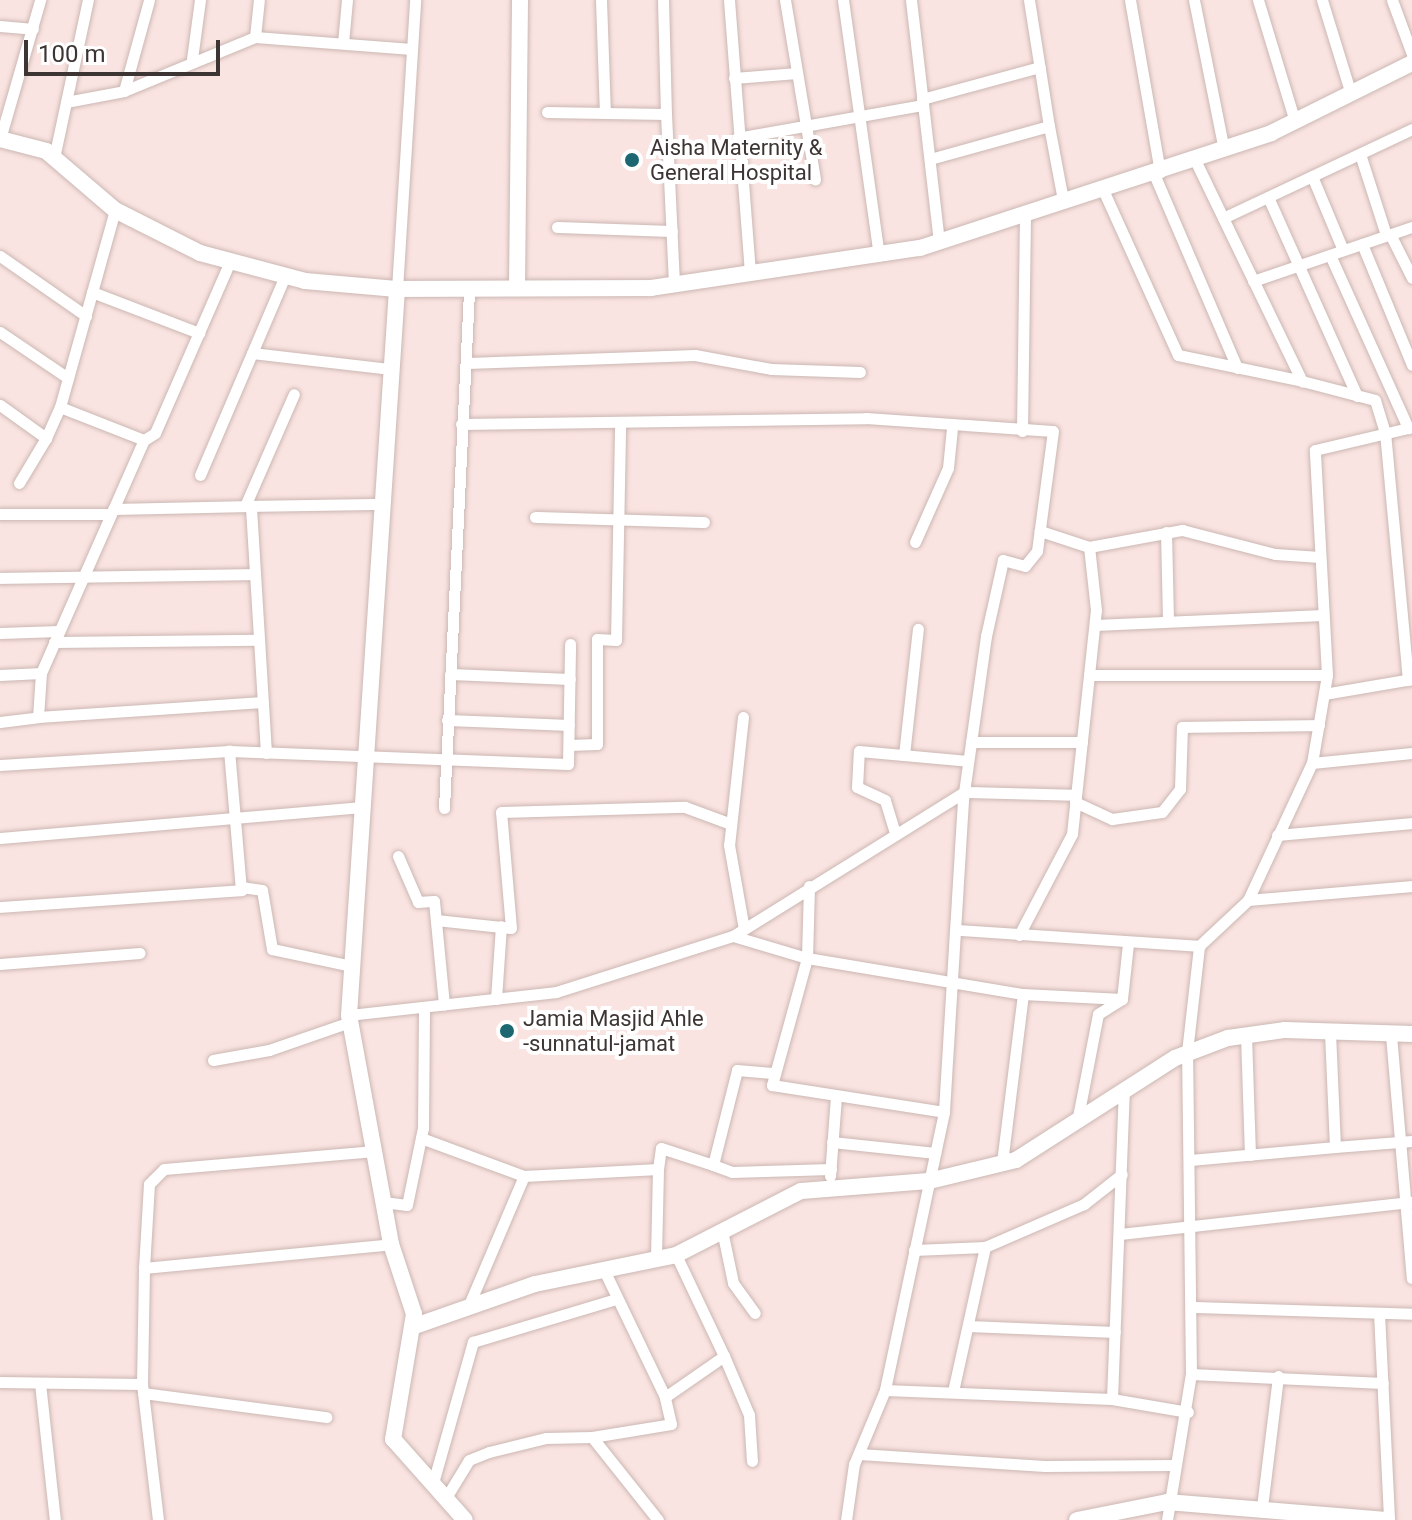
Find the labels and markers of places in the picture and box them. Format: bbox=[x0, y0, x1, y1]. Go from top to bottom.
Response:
place label: Aisha Maternity & General Hospital bbox=[650, 134, 822, 186]
marker: Aisha Maternity & General Hospital bbox=[621, 149, 643, 171]
place label: Jamia Masjid Ahle -sunnatul-jamat bbox=[523, 1005, 704, 1056]
marker: Jamia Masjid Ahle -sunnatul-jamat bbox=[498, 1022, 516, 1040]

